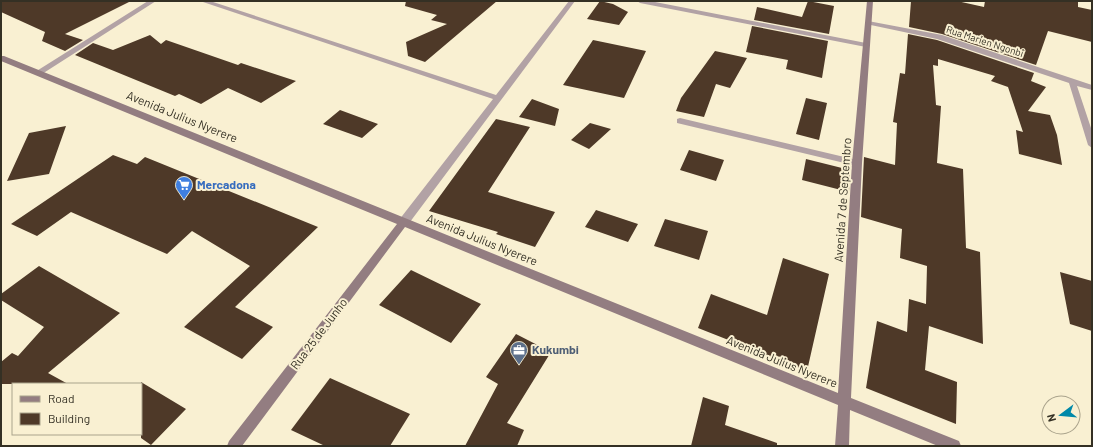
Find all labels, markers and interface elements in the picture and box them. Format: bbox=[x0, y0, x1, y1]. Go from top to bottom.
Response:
street label: Rua Marien Ngonbi bbox=[945, 23, 1025, 59]
street label: Avenida Julius Nyerere bbox=[125, 87, 240, 145]
street label: Avenida 7 de Septembro bbox=[831, 137, 853, 263]
supermarket icon: Mercadona bbox=[174, 175, 194, 200]
place label: Mercadona bbox=[197, 177, 256, 191]
street label: Avenida Julius Nyerere bbox=[425, 210, 540, 268]
street label: Rua 25 de Junho bbox=[287, 295, 349, 372]
street label: Avenida Julius Nyerere bbox=[725, 332, 840, 390]
office icon: Kukumbi bbox=[509, 340, 529, 365]
place label: Kukumbi bbox=[532, 342, 579, 356]
legend bbox=[12, 383, 142, 435]
text: Road bbox=[48, 391, 75, 405]
north arrow bbox=[1041, 395, 1081, 435]
text: Building bbox=[48, 411, 90, 425]
text: N bbox=[1044, 413, 1058, 423]

